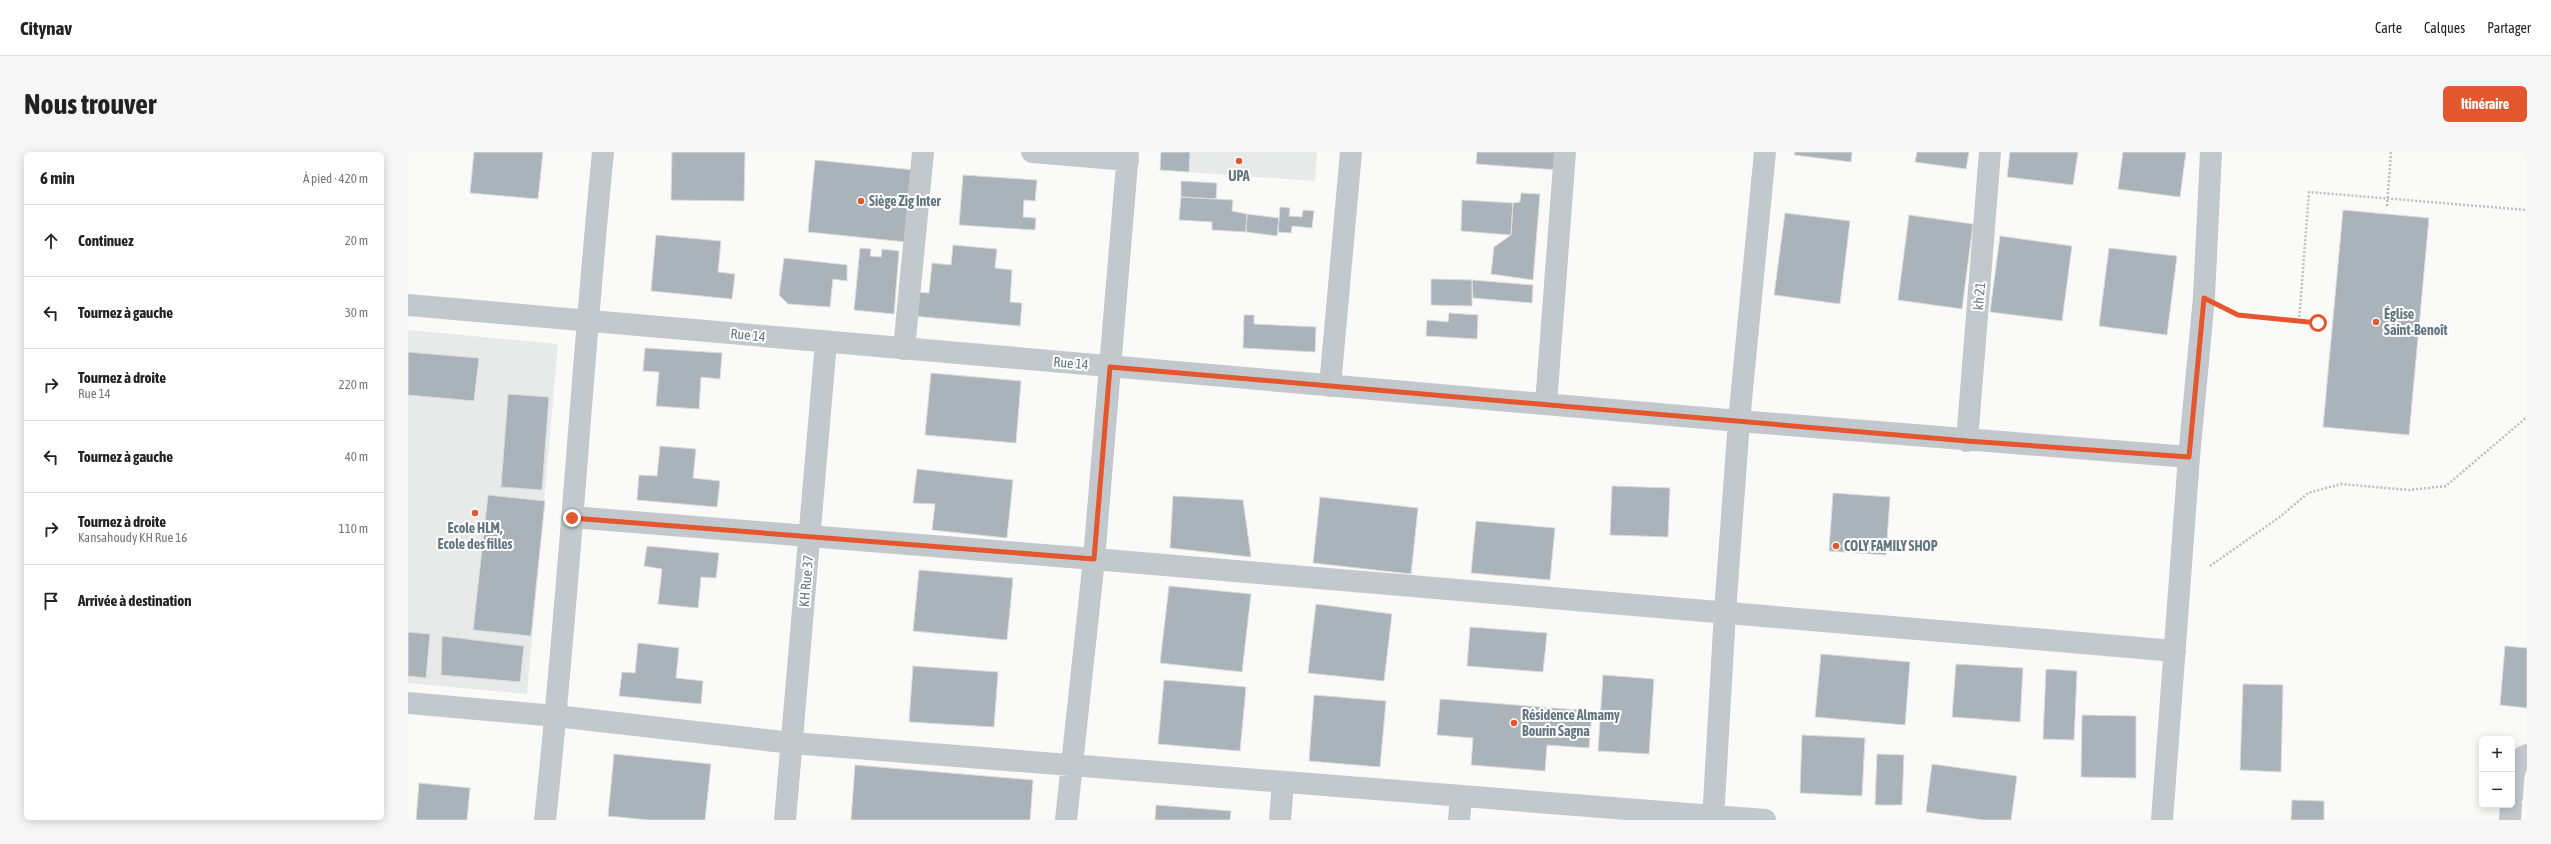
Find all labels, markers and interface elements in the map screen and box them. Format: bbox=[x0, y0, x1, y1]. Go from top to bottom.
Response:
text: Citynav bbox=[20, 17, 72, 39]
text: Carte bbox=[2375, 20, 2402, 36]
text: Calques bbox=[2424, 20, 2465, 36]
text: Partager bbox=[2487, 20, 2531, 36]
button: Itinéraire bbox=[2443, 86, 2527, 122]
text: Nous trouver bbox=[24, 88, 156, 120]
marker: UPA bbox=[1234, 156, 1244, 166]
text: 6 min bbox=[40, 168, 75, 188]
place label: UPA bbox=[1228, 168, 1250, 184]
text: À pied · 420 m bbox=[303, 171, 368, 186]
place label: Siège Zig Inter bbox=[869, 193, 942, 209]
marker: Siège Zig Inter bbox=[856, 196, 866, 206]
icon: ahead bbox=[40, 230, 62, 252]
text: Continuez bbox=[78, 232, 134, 249]
text: 20 m bbox=[345, 233, 368, 248]
street label: kh 21 bbox=[1970, 281, 1988, 311]
icon: left bbox=[40, 302, 62, 324]
text: Tournez à gauche bbox=[78, 304, 173, 321]
text: 30 m bbox=[345, 305, 368, 320]
place label: Église Saint-Benoît bbox=[2384, 306, 2448, 338]
route start bbox=[2309, 314, 2327, 332]
marker: Église Saint-Benoît bbox=[2371, 317, 2381, 327]
street label: Rue 14 bbox=[730, 325, 767, 345]
street label: Rue 14 bbox=[1053, 353, 1090, 373]
text: Tournez à droite bbox=[78, 369, 166, 386]
icon: right bbox=[40, 374, 62, 396]
text: 220 m bbox=[339, 377, 368, 392]
text: Rue 14 bbox=[78, 386, 111, 401]
icon: left bbox=[40, 446, 62, 468]
text: Tournez à gauche bbox=[78, 448, 173, 465]
text: 40 m bbox=[345, 449, 368, 464]
marker: Ecole HLM, Ecole des filles bbox=[470, 508, 480, 518]
route end bbox=[563, 509, 581, 527]
text: Tournez à droite bbox=[78, 513, 166, 530]
icon: right bbox=[40, 518, 62, 540]
place label: Ecole HLM, Ecole des filles bbox=[437, 520, 513, 552]
text: 110 m bbox=[339, 521, 368, 536]
text: Kansahoudy KH Rue 16 bbox=[78, 530, 187, 545]
place label: COLY FAMILY SHOP bbox=[1844, 538, 1938, 554]
marker: COLY FAMILY SHOP bbox=[1831, 541, 1841, 551]
street label: KH Rue 37 bbox=[796, 554, 816, 608]
icon: arrive bbox=[40, 590, 62, 612]
text: Arrivée à destination bbox=[78, 592, 192, 609]
place label: Résidence Almamy Bourin Sagna bbox=[1522, 707, 1620, 739]
marker: Résidence Almamy Bourin Sagna bbox=[1509, 718, 1519, 728]
map controls bbox=[2479, 736, 2515, 808]
button: + bbox=[2479, 736, 2515, 772]
button: − bbox=[2479, 772, 2515, 808]

